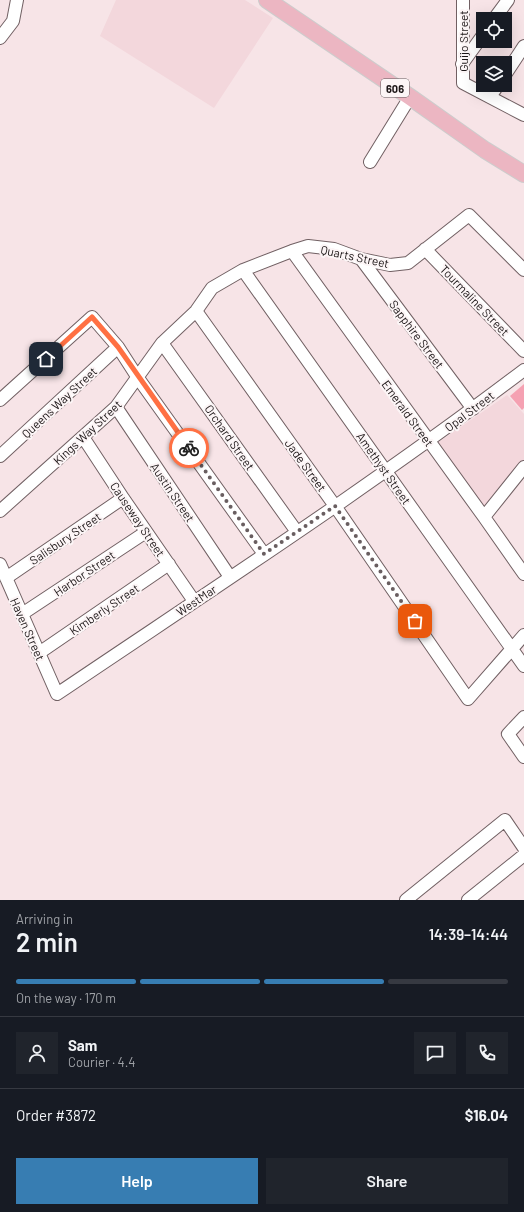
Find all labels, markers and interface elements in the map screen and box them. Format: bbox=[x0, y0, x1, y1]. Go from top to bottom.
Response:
street label: Guijo Street bbox=[456, 10, 470, 72]
map controls bbox=[476, 12, 512, 92]
button: locate bbox=[476, 12, 512, 48]
button: layers bbox=[476, 56, 512, 92]
road number: 606 bbox=[381, 79, 409, 97]
street label: Quarts Street bbox=[320, 242, 390, 270]
street label: Tourmaline Street bbox=[438, 262, 512, 338]
street label: Sapphire Street bbox=[387, 297, 447, 371]
pin bbox=[29, 342, 63, 376]
icon: home bbox=[35, 348, 57, 370]
street label: Queens Way Street bbox=[19, 364, 99, 440]
street label: Emerald Street bbox=[379, 377, 437, 449]
street label: Opal Street bbox=[442, 388, 496, 434]
street label: Kings Way Street bbox=[50, 397, 124, 467]
street label: Orchard Street bbox=[202, 402, 258, 472]
courier bbox=[169, 428, 209, 468]
street label: Amethyst Street bbox=[354, 429, 414, 507]
street label: Jade Street bbox=[282, 436, 330, 494]
icon: bike bbox=[178, 437, 200, 459]
street label: Austin Street bbox=[148, 460, 198, 524]
street label: Causeway Street bbox=[108, 479, 168, 559]
street label: Salisbury Street bbox=[27, 509, 103, 567]
street label: Harbor Street bbox=[51, 547, 117, 599]
street label: Kimberly Street bbox=[67, 581, 141, 637]
street label: WestMar bbox=[173, 581, 219, 619]
street label: Haven Street bbox=[8, 595, 48, 663]
pin bbox=[398, 604, 432, 638]
icon: bag bbox=[404, 610, 426, 632]
text: Arriving in bbox=[16, 911, 73, 927]
text: 14:39–14:44 bbox=[429, 925, 508, 943]
text: 2 min bbox=[16, 926, 78, 957]
text: On the way · 170 m bbox=[16, 990, 116, 1006]
button: person bbox=[16, 1032, 58, 1074]
button: chat bbox=[414, 1032, 456, 1074]
button: phone bbox=[466, 1032, 508, 1074]
text: Sam bbox=[68, 1036, 97, 1054]
text: Courier · 4.4 bbox=[68, 1054, 136, 1070]
text: Order #3872 bbox=[16, 1106, 96, 1124]
text: $16.04 bbox=[465, 1106, 508, 1124]
button: Help bbox=[16, 1158, 258, 1204]
button: Share bbox=[266, 1158, 508, 1204]

